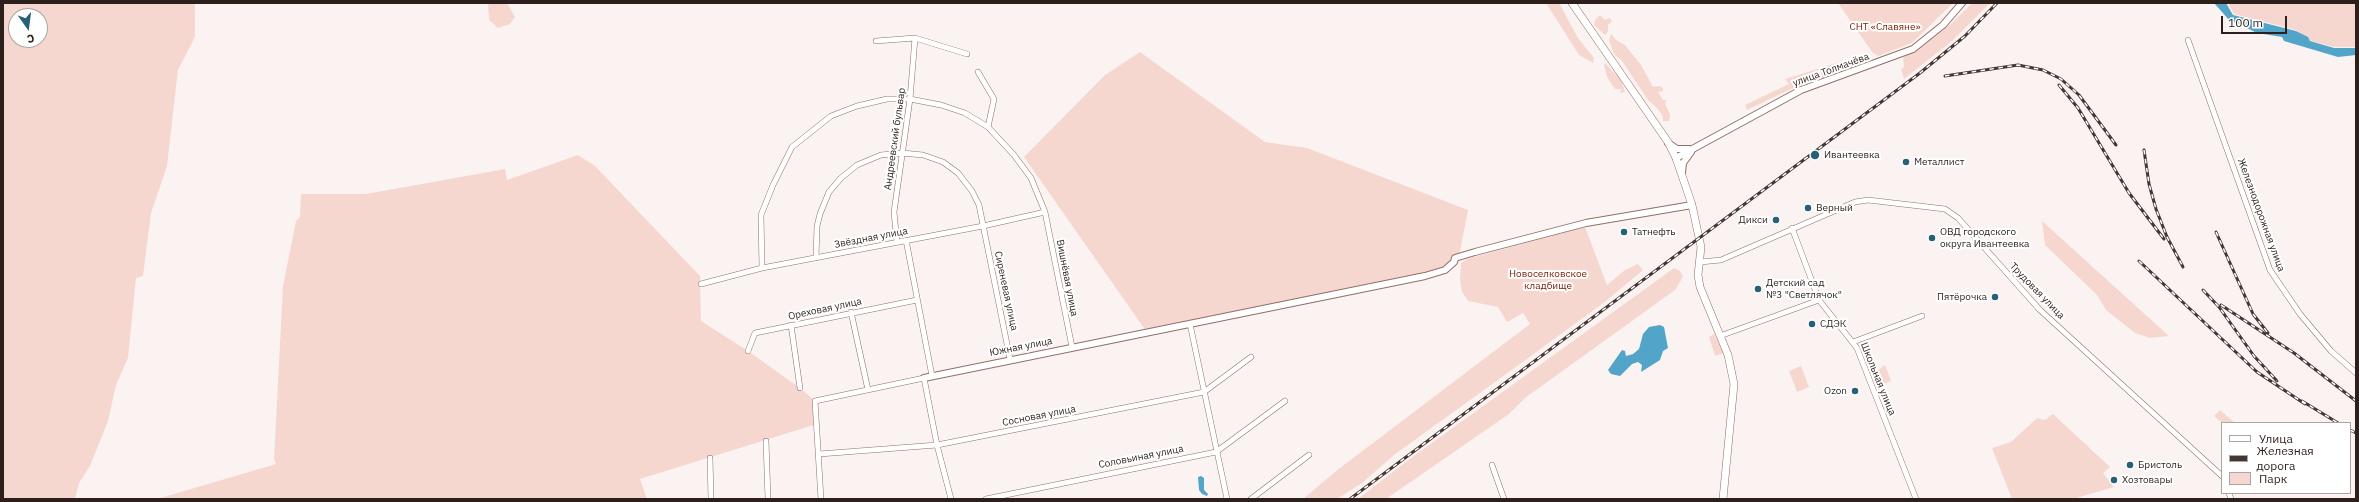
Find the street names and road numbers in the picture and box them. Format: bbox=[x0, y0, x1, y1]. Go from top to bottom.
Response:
street label: улица Толмачёва bbox=[1791, 51, 1871, 89]
street label: Андреевский бульвар bbox=[882, 87, 908, 191]
street label: Железнодорожная улица bbox=[2235, 157, 2287, 273]
street label: Звёздная улица bbox=[833, 225, 909, 251]
street label: Вишнёвая улица bbox=[1054, 239, 1080, 317]
street label: Сиреневая улица bbox=[992, 250, 1020, 332]
street label: Трудовая улица bbox=[2007, 260, 2067, 322]
street label: Ореховая улица bbox=[787, 295, 863, 323]
street label: Южная улица bbox=[989, 335, 1053, 359]
street label: Школьная улица bbox=[1858, 341, 1898, 417]
street label: Сосновая улица bbox=[1001, 403, 1077, 429]
street label: Соловьиная улица bbox=[1097, 443, 1185, 471]

